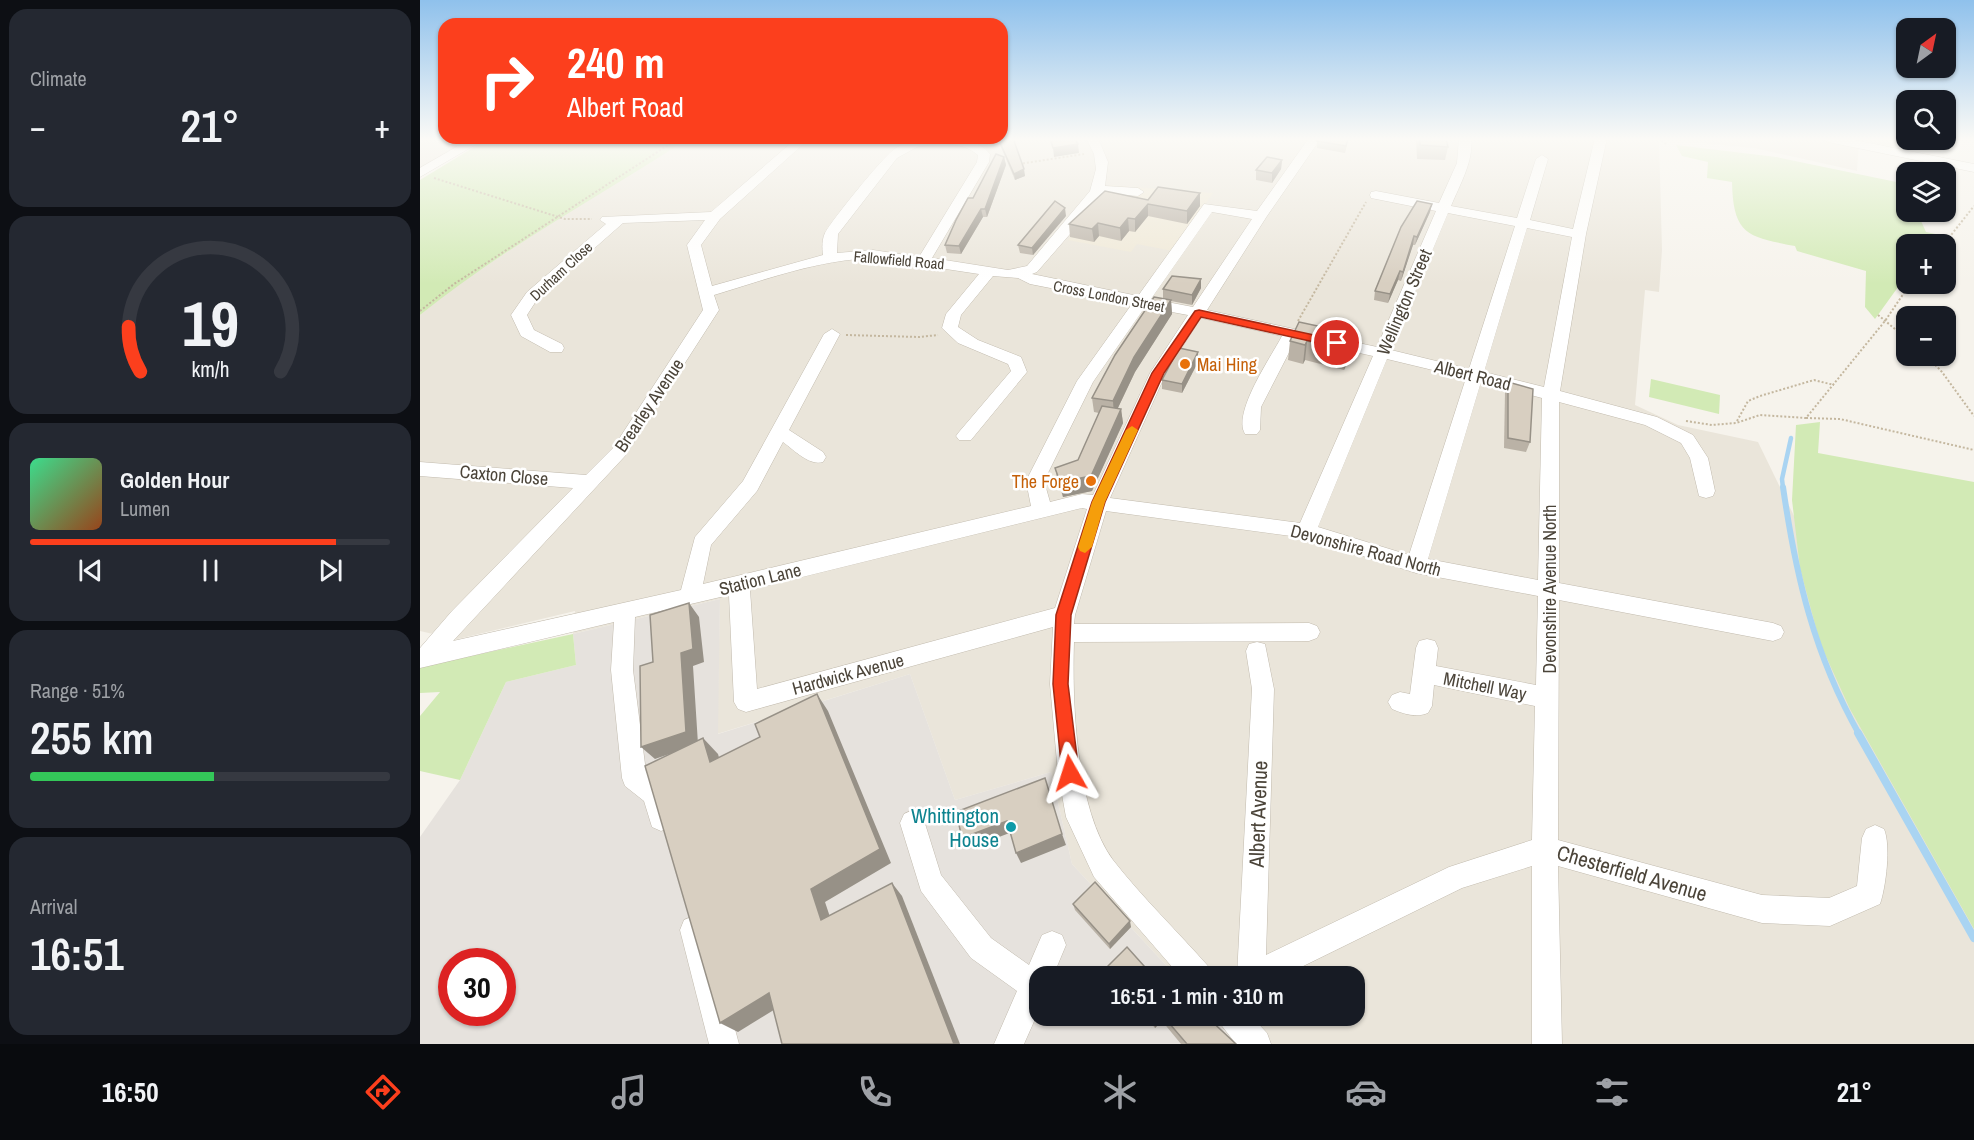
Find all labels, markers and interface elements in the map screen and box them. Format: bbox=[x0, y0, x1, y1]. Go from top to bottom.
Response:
north arrow bbox=[1896, 18, 1956, 78]
map controls bbox=[1896, 18, 1956, 366]
text: 240 m bbox=[567, 35, 665, 91]
icon: right bbox=[468, 42, 546, 120]
text: Climate bbox=[30, 65, 87, 92]
text: Albert Road bbox=[567, 89, 684, 125]
button: search bbox=[1896, 90, 1956, 150]
text: 21° bbox=[180, 95, 240, 156]
text: − bbox=[30, 104, 46, 148]
text: + bbox=[374, 104, 390, 148]
button: layers bbox=[1896, 162, 1956, 222]
button: + bbox=[1896, 234, 1956, 294]
street label: Durham Close bbox=[525, 236, 597, 305]
street label: Wellington Street bbox=[1370, 245, 1438, 359]
street label: Fallowfield Road bbox=[853, 246, 945, 274]
street label: Cross London Street bbox=[1052, 275, 1167, 317]
text: 19 bbox=[182, 281, 238, 365]
button: − bbox=[1896, 306, 1956, 366]
pin bbox=[1311, 317, 1362, 368]
icon: arrive bbox=[1320, 326, 1353, 359]
place label: Mai Hing bbox=[1197, 352, 1258, 377]
street label: Brearley Avenue bbox=[608, 353, 690, 457]
street label: Albert Road bbox=[1431, 353, 1514, 397]
text: km/h bbox=[191, 355, 229, 384]
marker: Mai Hing bbox=[1178, 357, 1192, 371]
street label: Caxton Close bbox=[459, 459, 549, 491]
text: Golden Hour bbox=[120, 465, 229, 495]
place label: The Forge bbox=[1012, 469, 1079, 494]
marker: The Forge bbox=[1084, 474, 1098, 488]
text: Lumen bbox=[120, 495, 170, 522]
street label: Devonshire Avenue North bbox=[1537, 505, 1562, 673]
street label: Devonshire Road North bbox=[1288, 518, 1444, 582]
icon: previous bbox=[74, 554, 107, 587]
icon: pause bbox=[194, 554, 227, 587]
icon: next bbox=[314, 554, 347, 587]
street label: Station Lane bbox=[716, 557, 804, 601]
street label: Hardwick Avenue bbox=[789, 647, 907, 701]
street label: Mitchell Way bbox=[1441, 666, 1529, 706]
text: Range · 51% bbox=[30, 677, 125, 704]
text: 255 km bbox=[30, 707, 154, 768]
position arrow bbox=[1038, 741, 1102, 805]
street label: Albert Avenue bbox=[1242, 760, 1274, 869]
place label: Whittington House bbox=[911, 801, 999, 854]
marker: Whittington House bbox=[1004, 820, 1018, 834]
street label: Chesterfield Avenue bbox=[1554, 838, 1710, 908]
text: Arrival bbox=[30, 893, 77, 920]
text: 16:51 bbox=[30, 923, 124, 984]
speed limit sign: 30 bbox=[438, 948, 516, 1026]
text: 16:51 · 1 min · 310 m bbox=[1110, 981, 1284, 1011]
icon: directions bbox=[362, 1071, 404, 1113]
icon: music bbox=[608, 1071, 650, 1113]
icon: phone bbox=[854, 1071, 896, 1113]
icon: climate bbox=[1099, 1071, 1141, 1113]
icon: car bbox=[1345, 1071, 1387, 1113]
icon: filters bbox=[1591, 1071, 1633, 1113]
text: 16:50 bbox=[102, 1074, 158, 1110]
text: 21° bbox=[1837, 1074, 1872, 1110]

